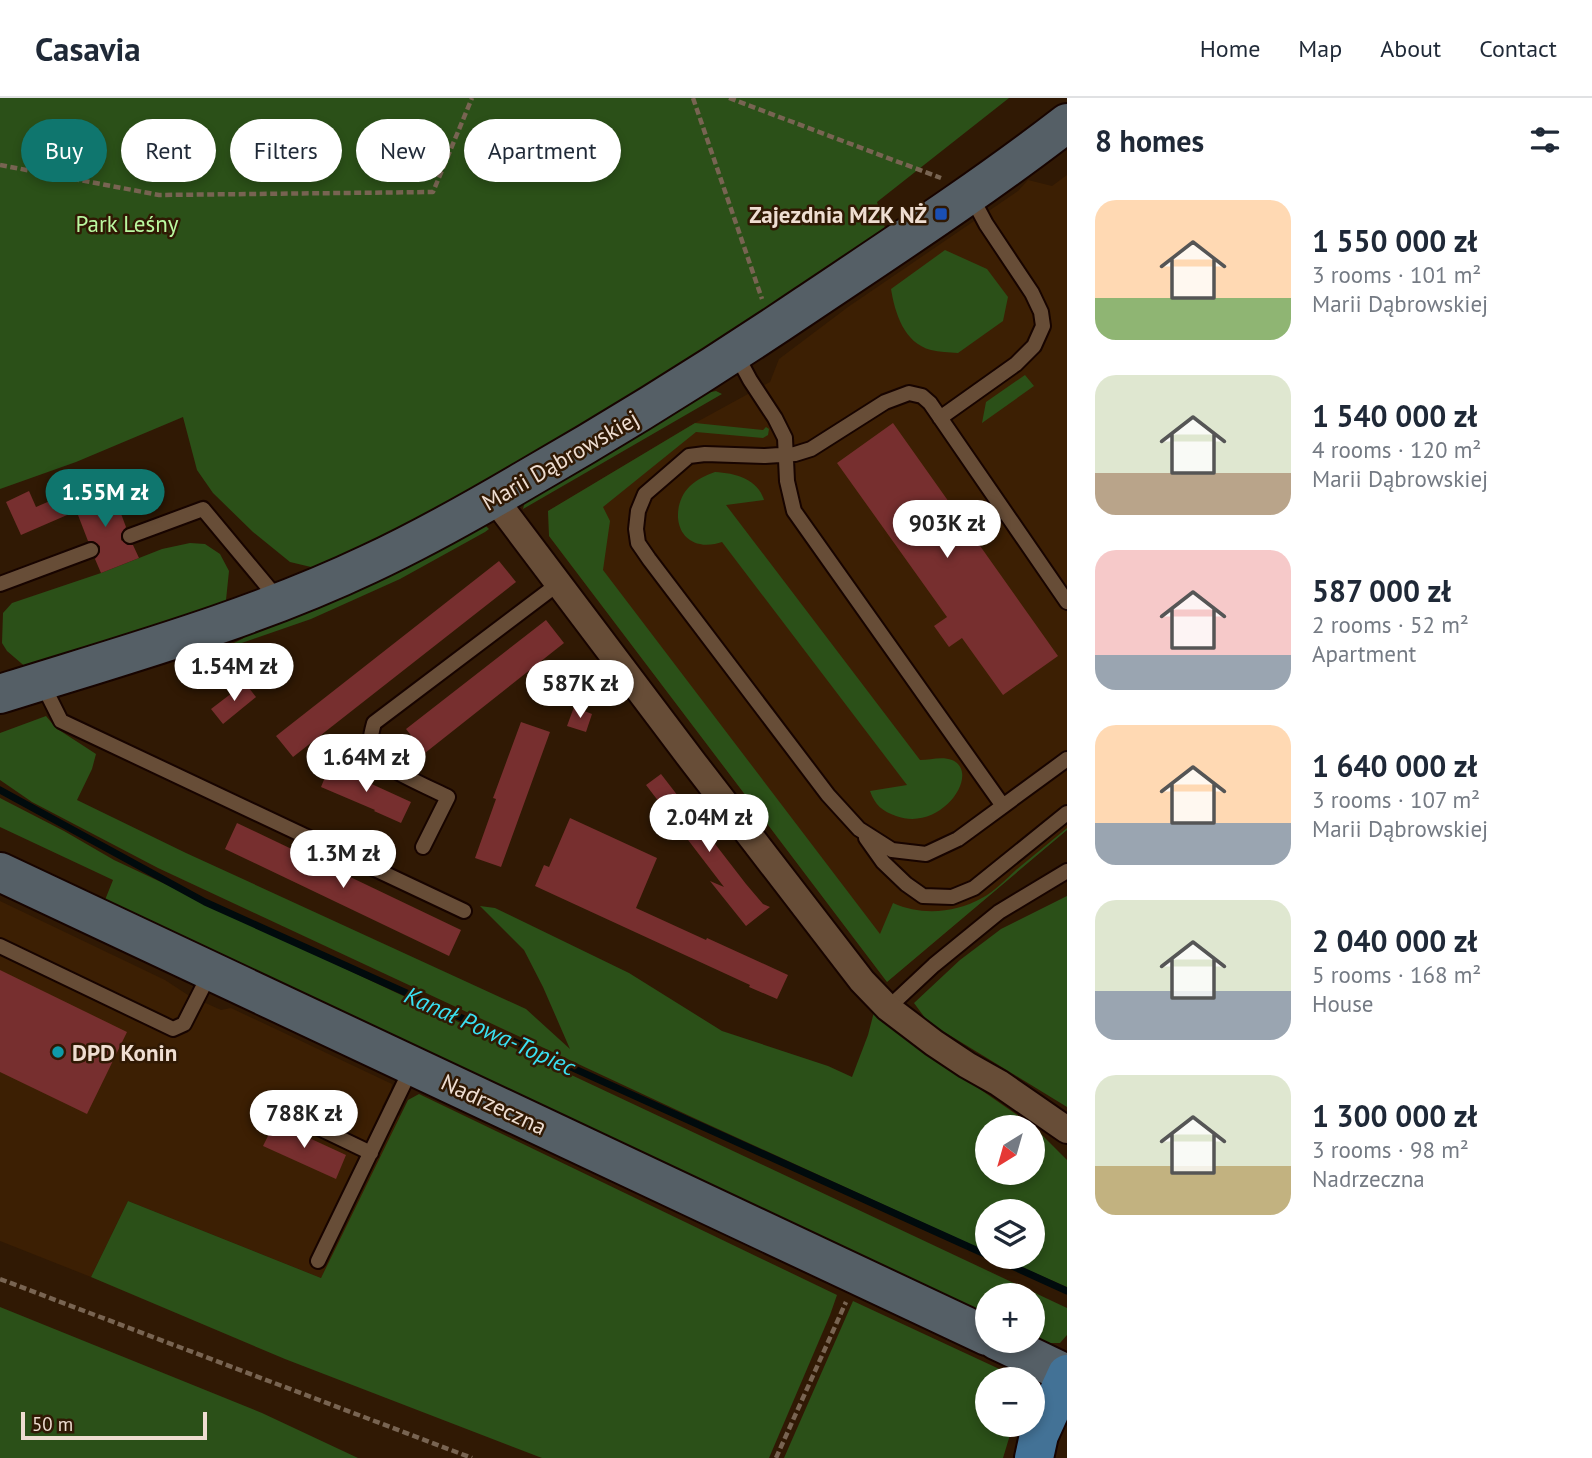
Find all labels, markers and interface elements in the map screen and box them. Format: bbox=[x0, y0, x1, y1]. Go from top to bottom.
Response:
text: Casavia bbox=[35, 27, 141, 70]
text: Home bbox=[1200, 33, 1260, 64]
text: Map bbox=[1298, 33, 1342, 64]
text: About bbox=[1380, 33, 1441, 64]
text: Contact bbox=[1479, 33, 1557, 64]
chip: Buy bbox=[21, 119, 107, 182]
chip: Rent bbox=[121, 119, 216, 182]
chip: Filters bbox=[230, 119, 342, 182]
chip: New bbox=[356, 119, 450, 182]
chip: Apartment bbox=[464, 119, 621, 182]
text: 8 homes bbox=[1095, 121, 1204, 160]
icon: filters bbox=[1526, 121, 1564, 159]
place label: Zajezdnia MZK NŻ bbox=[749, 200, 927, 229]
marker: Zajezdnia MZK NŻ bbox=[933, 206, 949, 222]
park label: Park Leśny bbox=[76, 209, 179, 238]
text: 1 550 000 zł bbox=[1312, 221, 1477, 260]
icon: home bbox=[1151, 228, 1235, 312]
text: 3 rooms · 101 m² bbox=[1312, 260, 1481, 289]
text: Marii Dąbrowskiej bbox=[1312, 289, 1488, 318]
text: 1 540 000 zł bbox=[1312, 396, 1477, 435]
street label: Marii Dąbrowskiej bbox=[476, 403, 644, 517]
icon: home bbox=[1151, 403, 1235, 487]
text: 4 rooms · 120 m² bbox=[1312, 435, 1481, 464]
text: Marii Dąbrowskiej bbox=[1312, 464, 1488, 493]
pin: 1.55M zł bbox=[33, 470, 177, 529]
text: 1.55M zł bbox=[62, 477, 148, 506]
pin: 903K zł bbox=[882, 500, 1012, 560]
text: 903K zł bbox=[909, 508, 985, 537]
text: 587 000 zł bbox=[1312, 571, 1451, 610]
icon: home bbox=[1151, 578, 1235, 662]
text: 2 rooms · 52 m² bbox=[1312, 610, 1469, 639]
text: Apartment bbox=[1312, 639, 1416, 668]
pin: 1.54M zł bbox=[162, 644, 306, 703]
text: 1.54M zł bbox=[191, 651, 277, 680]
pin: 587K zł bbox=[515, 660, 645, 720]
text: 587K zł bbox=[542, 668, 618, 697]
pin: 1.64M zł bbox=[294, 734, 438, 794]
text: 1.64M zł bbox=[323, 742, 409, 771]
text: 1 640 000 zł bbox=[1312, 746, 1477, 785]
icon: home bbox=[1151, 753, 1235, 837]
text: 3 rooms · 107 m² bbox=[1312, 785, 1480, 814]
pin: 2.04M zł bbox=[637, 794, 781, 854]
text: 2.04M zł bbox=[666, 802, 752, 831]
text: Marii Dąbrowskiej bbox=[1312, 814, 1488, 843]
pin: 1.3M zł bbox=[278, 830, 408, 890]
text: 1.3M zł bbox=[306, 838, 380, 867]
text: 2 040 000 zł bbox=[1312, 921, 1477, 960]
icon: home bbox=[1151, 928, 1235, 1012]
text: 5 rooms · 168 m² bbox=[1312, 960, 1481, 989]
water label: Kanał Powa-Topiec bbox=[400, 979, 581, 1083]
text: House bbox=[1312, 989, 1374, 1018]
place label: DPD Konin bbox=[72, 1038, 177, 1067]
marker: DPD Konin bbox=[50, 1044, 66, 1060]
street label: Nadrzeczna bbox=[437, 1067, 551, 1141]
pin: 788K zł bbox=[239, 1090, 369, 1150]
text: 1 300 000 zł bbox=[1312, 1096, 1477, 1135]
text: 788K zł bbox=[266, 1098, 342, 1127]
icon: home bbox=[1151, 1103, 1235, 1187]
north arrow bbox=[975, 1115, 1045, 1185]
map controls bbox=[975, 1115, 1045, 1437]
text: 3 rooms · 98 m² bbox=[1312, 1135, 1469, 1164]
text: Nadrzeczna bbox=[1312, 1164, 1425, 1193]
button: layers bbox=[975, 1199, 1045, 1269]
button: + bbox=[975, 1283, 1045, 1353]
button: − bbox=[975, 1367, 1045, 1437]
scale bar bbox=[21, 1409, 206, 1441]
text: 50 m bbox=[32, 1412, 73, 1436]

